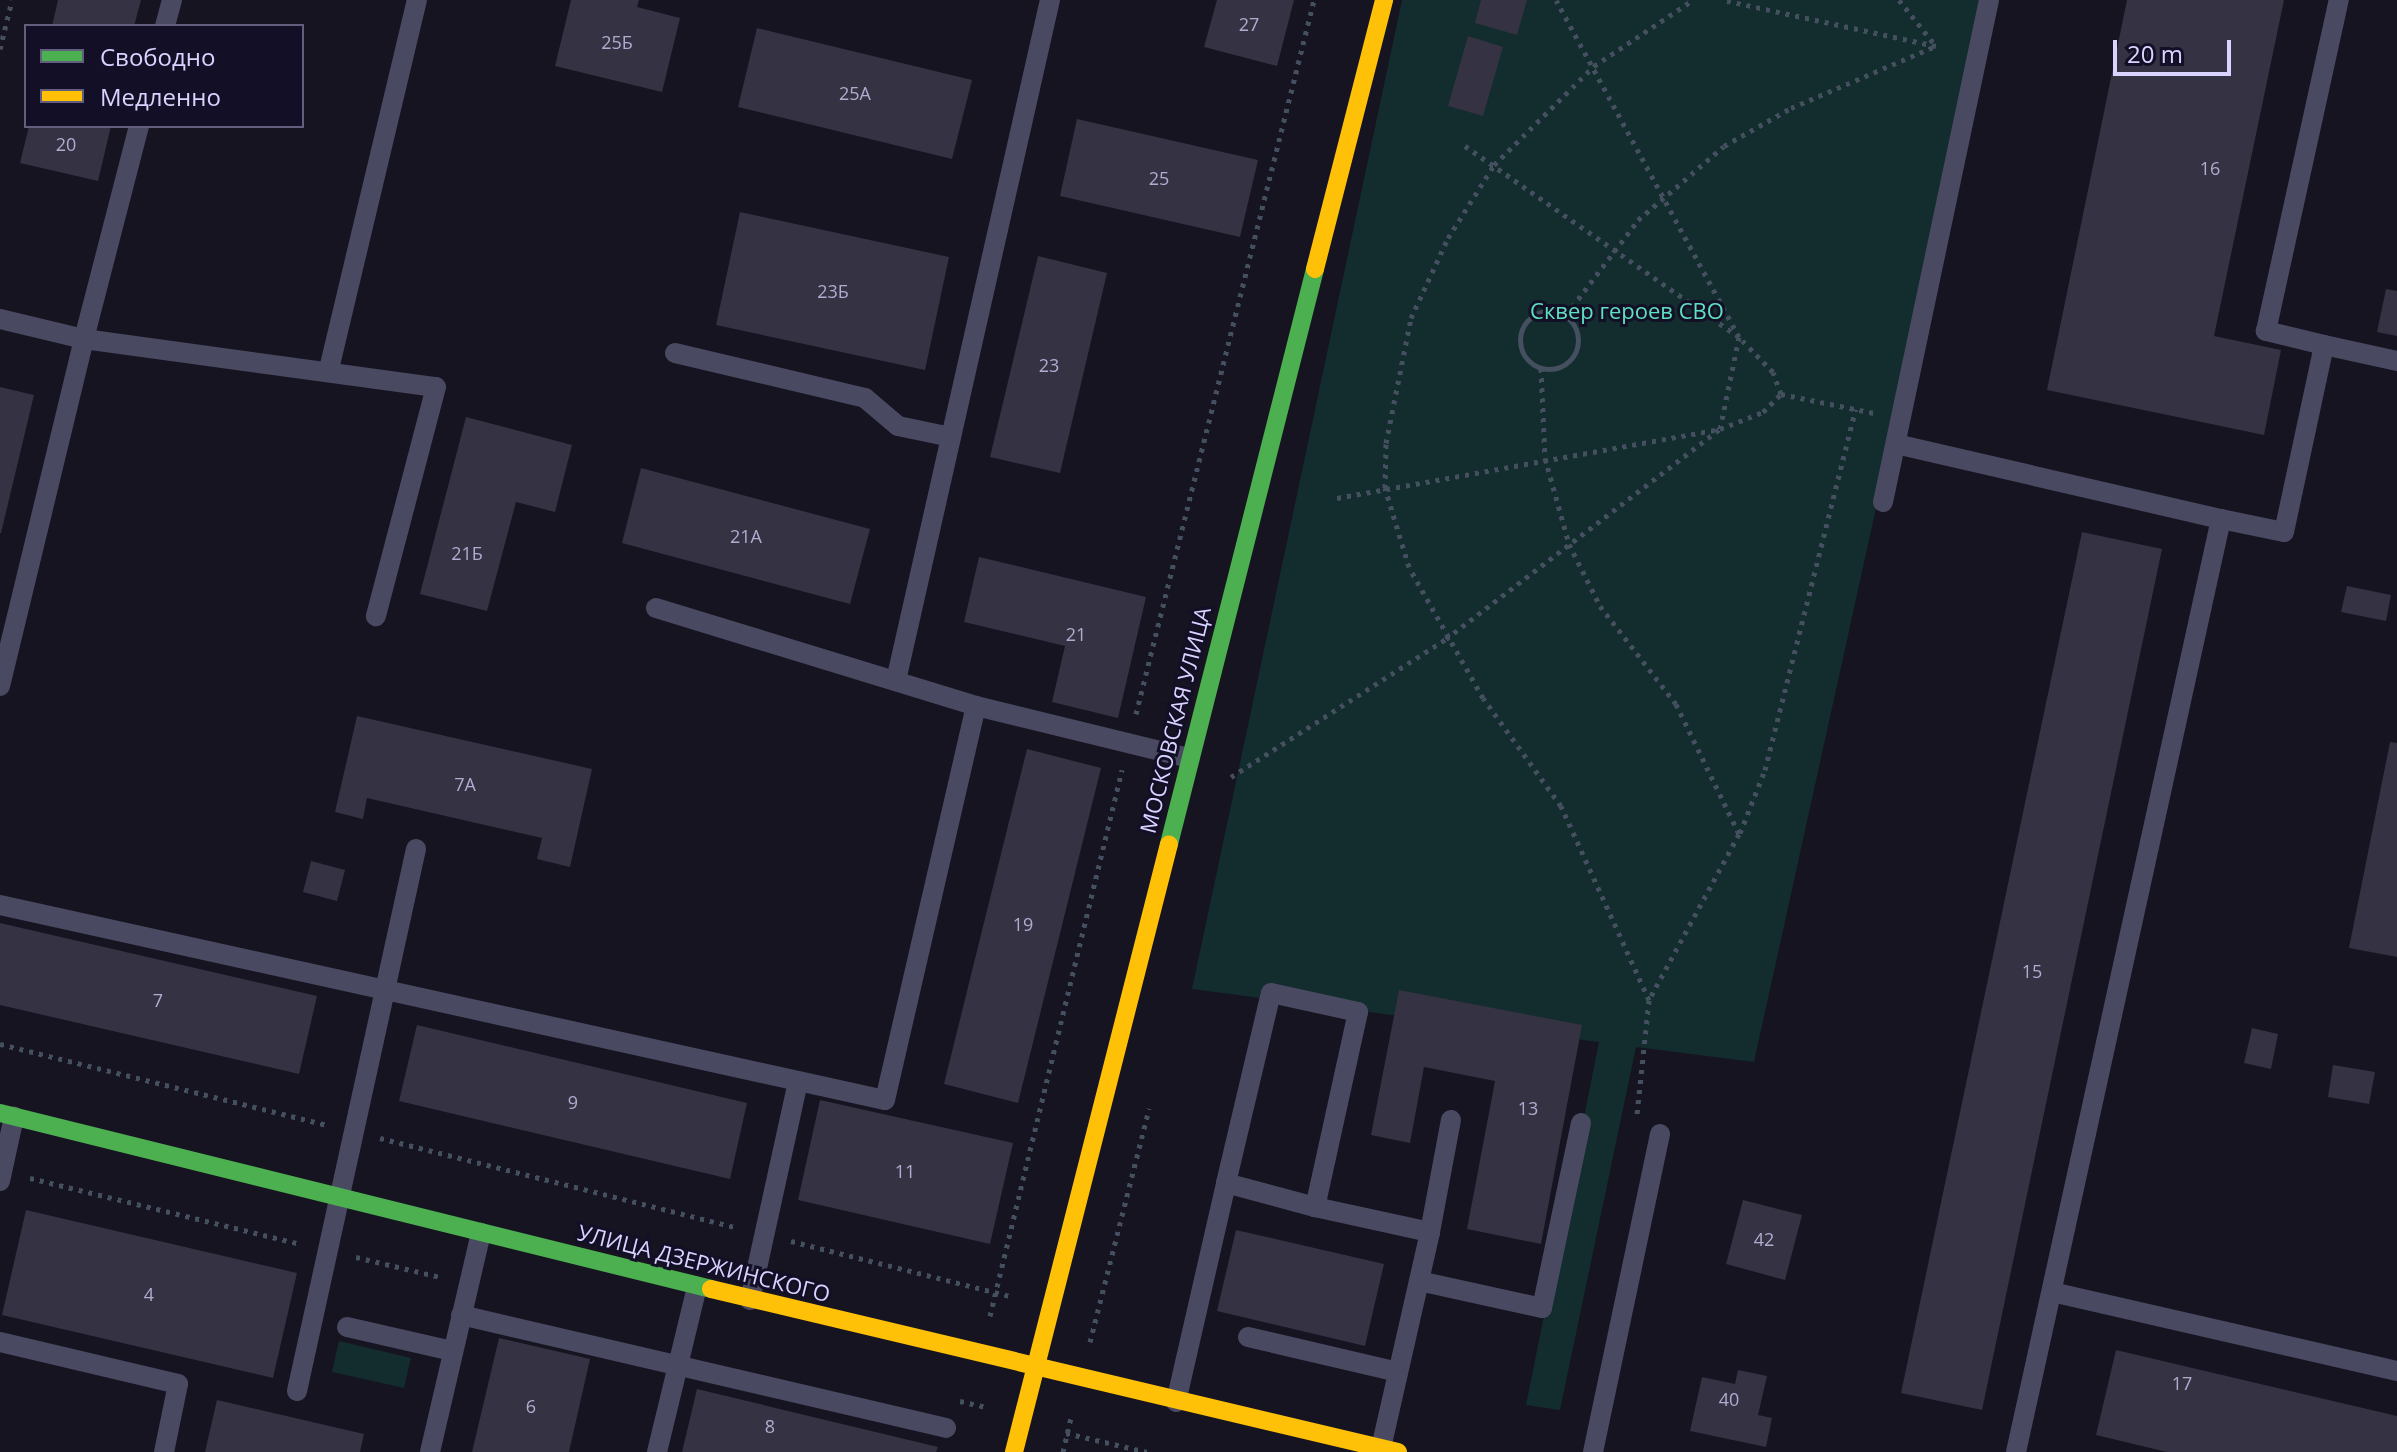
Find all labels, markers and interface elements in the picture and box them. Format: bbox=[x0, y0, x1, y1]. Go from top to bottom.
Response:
house number: 27 bbox=[1239, 13, 1259, 35]
legend bbox=[24, 24, 304, 128]
scale bar bbox=[2117, 24, 2235, 74]
house number: 25Б bbox=[601, 31, 633, 53]
text: 20 m bbox=[2127, 37, 2183, 70]
text: Свободно bbox=[100, 40, 215, 73]
text: Медленно bbox=[100, 80, 221, 113]
house number: 25А bbox=[839, 82, 871, 104]
house number: 20 bbox=[56, 133, 76, 155]
house number: 16 bbox=[2200, 157, 2220, 179]
house number: 25 bbox=[1149, 167, 1169, 189]
house number: 23Б bbox=[817, 280, 849, 302]
park label: Сквер героев СВО bbox=[1530, 298, 1724, 324]
house number: 23 bbox=[1039, 354, 1059, 376]
house number: 21А bbox=[730, 525, 762, 547]
house number: 21Б bbox=[451, 542, 483, 564]
street label: МОСКОВСКАЯ УЛИЦА bbox=[1134, 604, 1216, 836]
house number: 21 bbox=[1066, 623, 1086, 645]
house number: 7А bbox=[454, 773, 476, 795]
house number: 19 bbox=[1013, 913, 1033, 935]
house number: 15 bbox=[2022, 960, 2042, 982]
house number: 7 bbox=[153, 989, 163, 1011]
house number: 9 bbox=[568, 1091, 578, 1113]
house number: 13 bbox=[1518, 1097, 1538, 1119]
house number: 11 bbox=[895, 1160, 915, 1182]
street label: УЛИЦА ДЗЕРЖИНСКОГО bbox=[575, 1219, 833, 1307]
house number: 42 bbox=[1754, 1228, 1774, 1250]
house number: 4 bbox=[144, 1283, 154, 1305]
house number: 17 bbox=[2172, 1372, 2192, 1394]
house number: 40 bbox=[1719, 1388, 1739, 1410]
house number: 6 bbox=[526, 1395, 536, 1417]
house number: 8 bbox=[765, 1415, 775, 1437]

